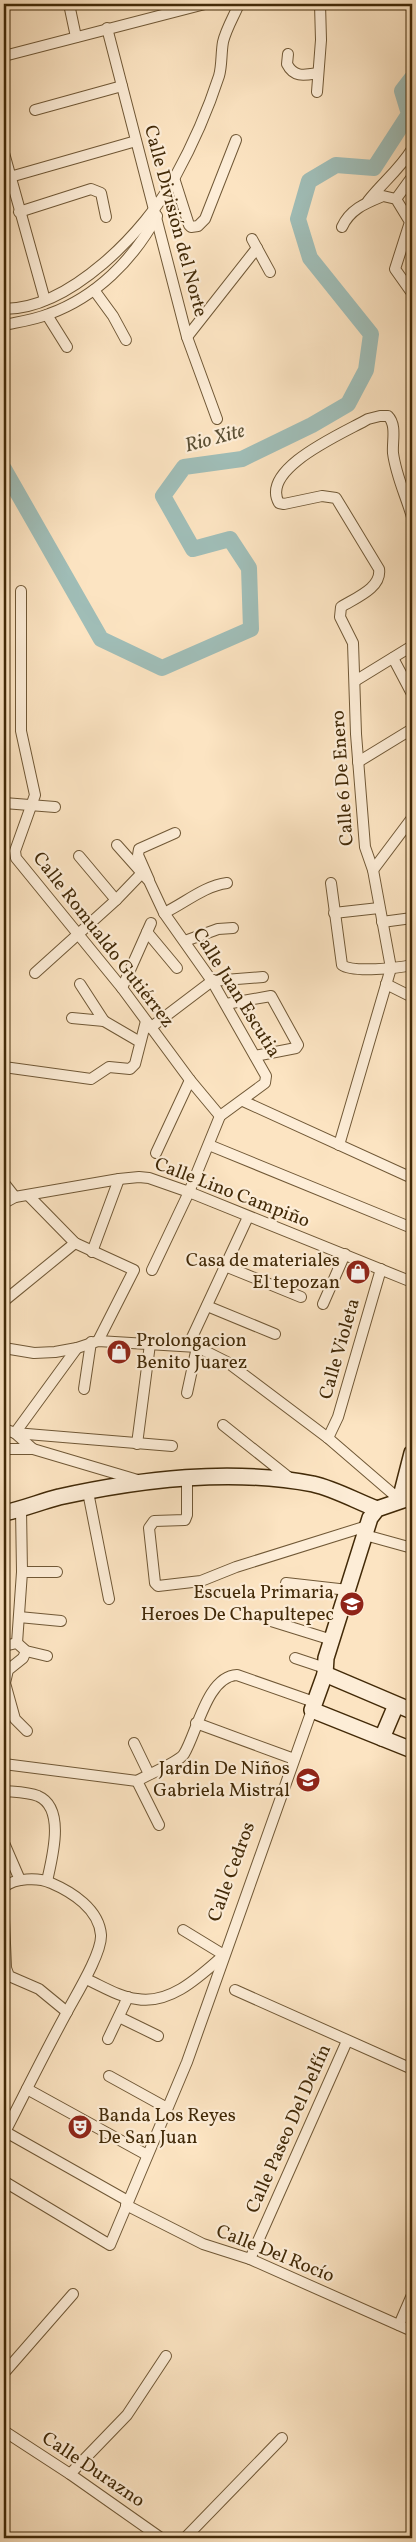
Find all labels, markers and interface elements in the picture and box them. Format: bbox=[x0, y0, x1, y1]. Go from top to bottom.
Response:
street label: Calle División del Norte bbox=[137, 122, 213, 320]
water label: Rio Xite bbox=[182, 417, 249, 460]
street label: Calle 6 De Enero bbox=[325, 709, 361, 847]
street label: Calle Romualdo Gutiérrez bbox=[26, 847, 180, 1033]
street label: Calle Juan Escutia bbox=[186, 923, 286, 1063]
street label: Calle Lino Campiño bbox=[151, 1151, 313, 1235]
place label: Casa de materiales El tepozan bbox=[186, 1248, 340, 1296]
shop icon: Casa de materiales El tepozan bbox=[345, 1259, 371, 1285]
street label: Calle Violeta bbox=[313, 1295, 367, 1403]
place label: Prolongacion Benito Juarez bbox=[136, 1328, 247, 1376]
shop icon: Prolongacion Benito Juarez bbox=[106, 1339, 132, 1365]
place label: Escuela Primaria Heroes De Chapultepec bbox=[141, 1580, 334, 1628]
school or university icon: Escuela Primaria Heroes De Chapultepec bbox=[339, 1591, 365, 1617]
place label: Jardin De Niños Gabriela Mistral bbox=[153, 1756, 290, 1804]
school or university icon: Jardin De Niños Gabriela Mistral bbox=[295, 1767, 321, 1793]
street label: Calle Cedros bbox=[202, 1819, 262, 1925]
street label: Calle Paseo Del Delfín bbox=[240, 2040, 338, 2218]
place label: Banda Los Reyes De San Juan bbox=[98, 2103, 236, 2151]
theatre icon: Banda Los Reyes De San Juan bbox=[67, 2114, 93, 2140]
street label: Calle Del Rocío bbox=[212, 2218, 338, 2290]
street label: Calle Durazno bbox=[36, 2426, 150, 2514]

